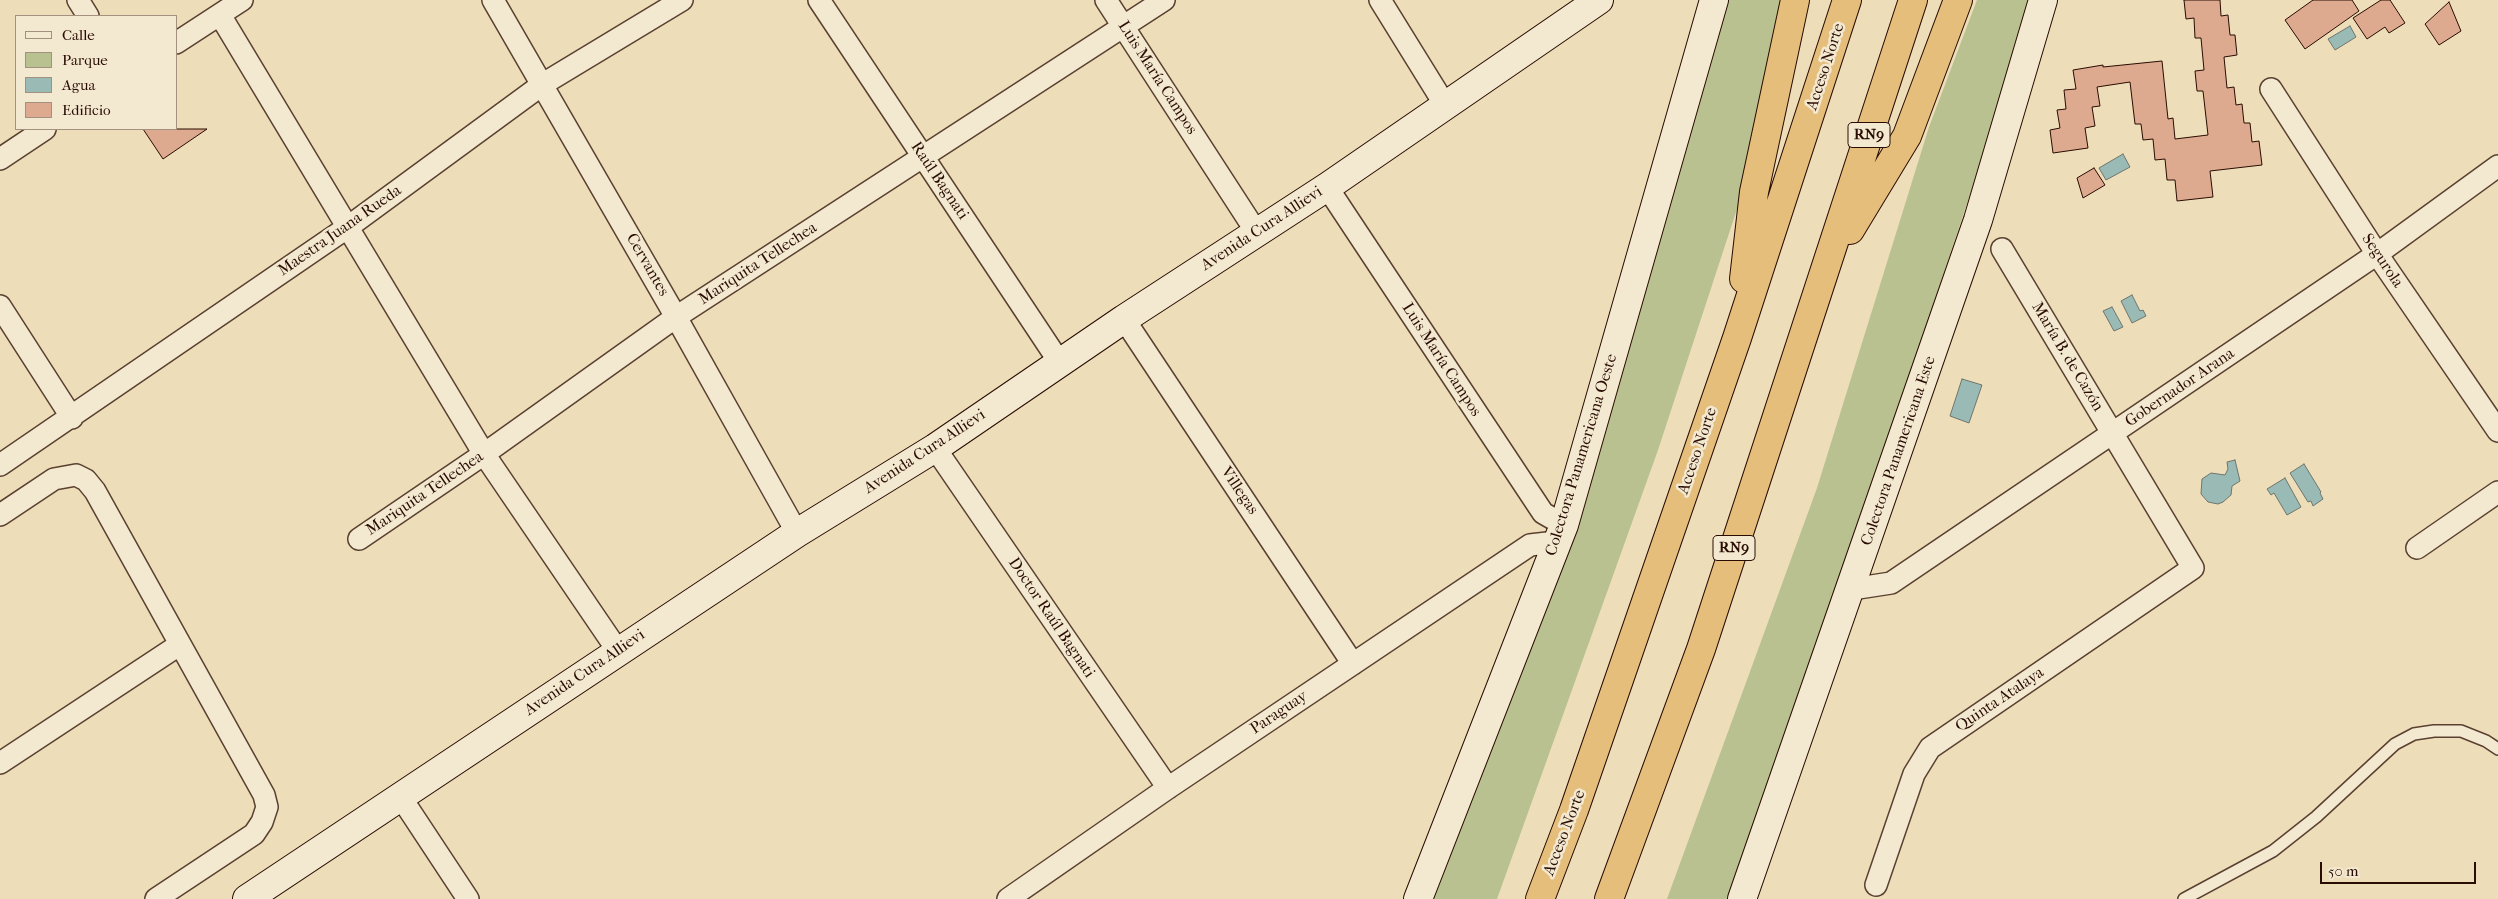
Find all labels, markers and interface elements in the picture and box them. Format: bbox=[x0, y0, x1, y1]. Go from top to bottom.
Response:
legend bbox=[15, 15, 178, 130]
street label: Luis María Campos bbox=[1113, 18, 1201, 138]
street label: Acceso Norte bbox=[1803, 21, 1849, 113]
text: Calle bbox=[62, 26, 95, 44]
text: Parque bbox=[62, 51, 108, 69]
text: Agua bbox=[62, 76, 95, 94]
text: Edificio bbox=[62, 101, 111, 119]
road number: RN9 bbox=[1848, 122, 1890, 148]
street label: Raúl Bagnati bbox=[906, 138, 972, 224]
street label: Maestra Juana Rueda bbox=[275, 181, 405, 281]
street label: Avenida Cura Allievi bbox=[1198, 183, 1326, 275]
street label: Mariquita Tellechea bbox=[695, 219, 821, 309]
street label: Cervantes bbox=[621, 230, 673, 300]
street label: Segurola bbox=[2357, 231, 2407, 291]
street label: María B. de Cazón bbox=[2027, 299, 2107, 415]
street label: Luis María Campos bbox=[1397, 300, 1485, 420]
street label: Gobernador Arana bbox=[2122, 344, 2238, 432]
street label: Colectora Panamericana Oeste bbox=[1542, 352, 1622, 558]
street label: Colectora Panamericana Este bbox=[1857, 354, 1941, 548]
street label: Acceso Norte bbox=[1674, 405, 1722, 497]
street label: Avenida Cura Allievi bbox=[861, 406, 989, 498]
street label: Mariquita Tellechea bbox=[363, 448, 487, 540]
street label: Villegas bbox=[1216, 463, 1262, 519]
road number: RN9 bbox=[1713, 536, 1755, 560]
street label: Doctor Raúl Bagnati bbox=[1004, 554, 1098, 682]
street label: Avenida Cura Allievi bbox=[521, 626, 649, 720]
street label: Quinta Atalaya bbox=[1952, 663, 2048, 737]
street label: Paraguay bbox=[1247, 687, 1311, 739]
street label: Acceso Norte bbox=[1540, 787, 1590, 879]
scale bar bbox=[2323, 852, 2479, 884]
text: 50 m bbox=[2328, 862, 2358, 880]

